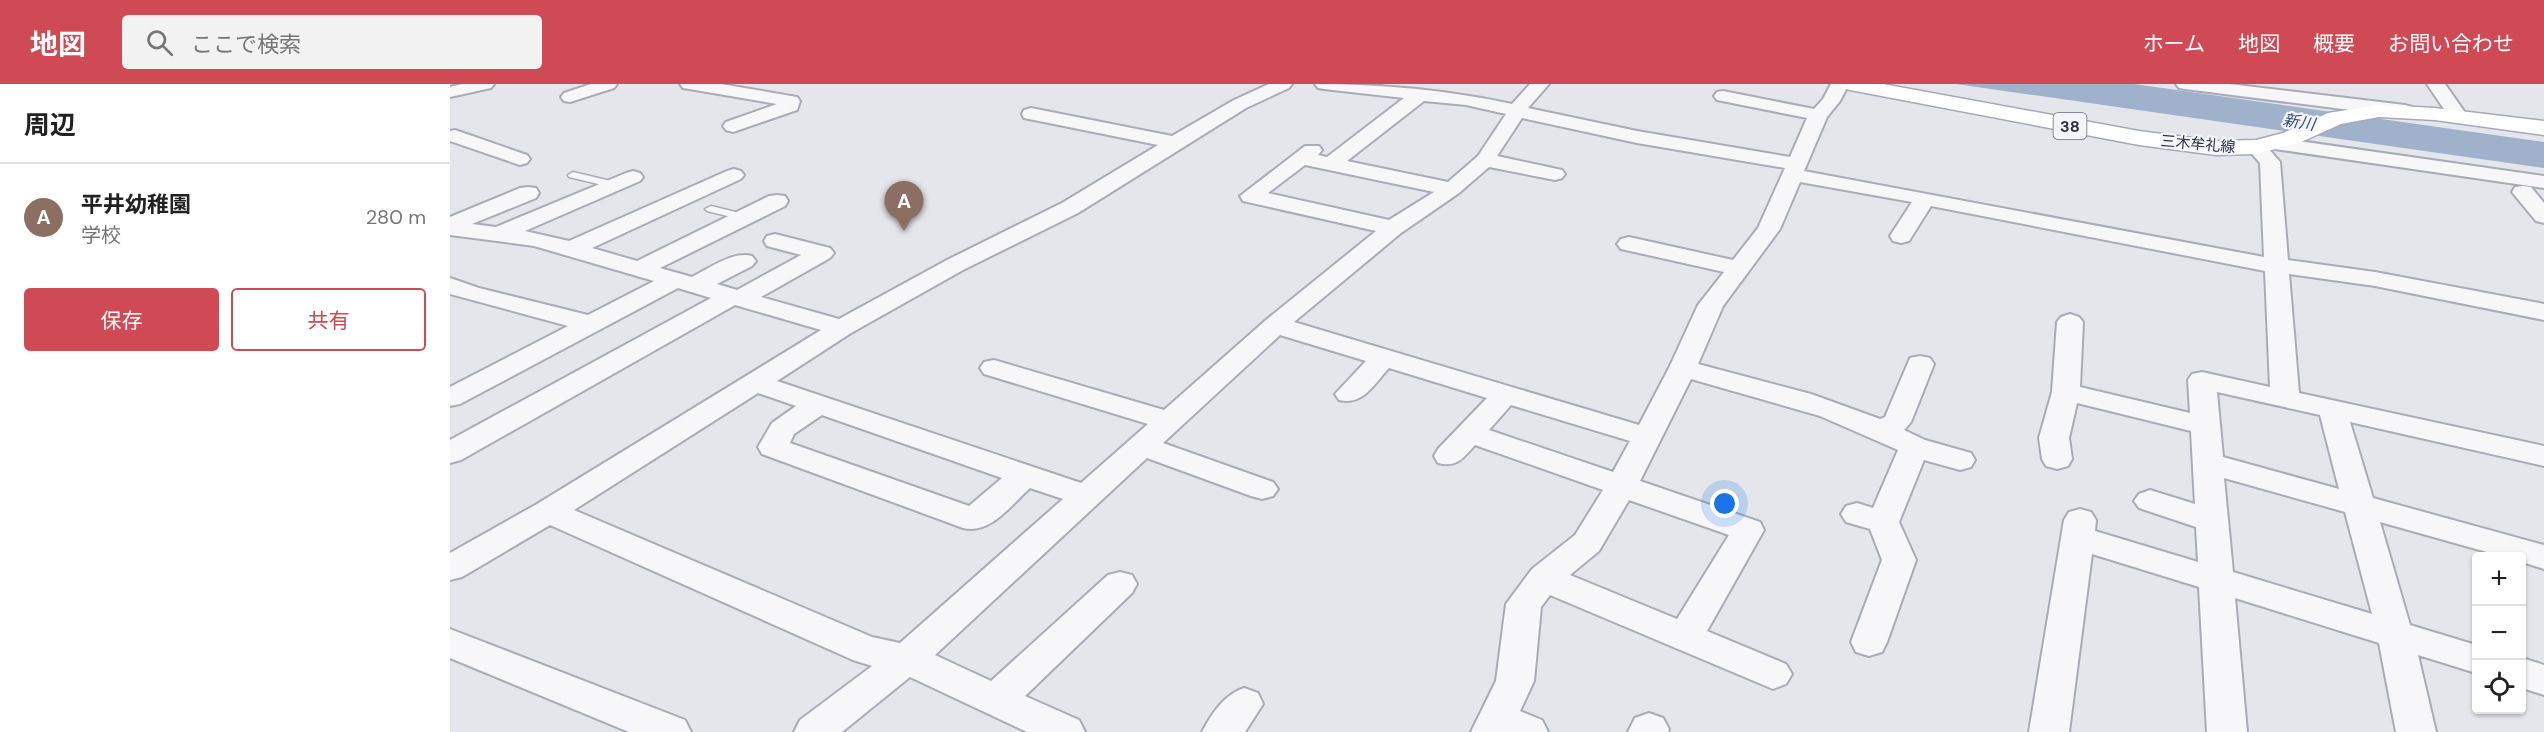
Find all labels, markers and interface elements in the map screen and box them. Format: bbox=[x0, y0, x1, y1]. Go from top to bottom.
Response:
search box bbox=[122, 15, 542, 69]
text: 地図 bbox=[30, 26, 86, 63]
icon: search bbox=[143, 26, 176, 59]
text: ここで検索 bbox=[191, 30, 301, 59]
text: ホーム bbox=[2143, 30, 2205, 58]
text: 地図 bbox=[2238, 30, 2280, 58]
text: 概要 bbox=[2313, 30, 2355, 58]
text: お問い合わせ bbox=[2388, 30, 2514, 58]
text: 周辺 bbox=[24, 108, 76, 142]
water label: 新川 bbox=[2282, 109, 2318, 135]
road number: 38 bbox=[2054, 113, 2086, 139]
street label: 三木牟礼線 bbox=[2160, 131, 2236, 157]
pin: A bbox=[884, 182, 924, 231]
text: 平井幼稚園 bbox=[81, 190, 191, 219]
text: A bbox=[36, 204, 51, 230]
text: 280 m bbox=[366, 204, 426, 230]
text: 学校 bbox=[81, 222, 121, 248]
button: 保存 bbox=[24, 288, 219, 351]
button: 共有 bbox=[231, 288, 426, 351]
your location bbox=[1710, 489, 1739, 518]
map controls bbox=[2472, 552, 2526, 714]
button: + bbox=[2472, 552, 2526, 606]
button: − bbox=[2472, 606, 2526, 660]
button: locate bbox=[2472, 660, 2526, 714]

